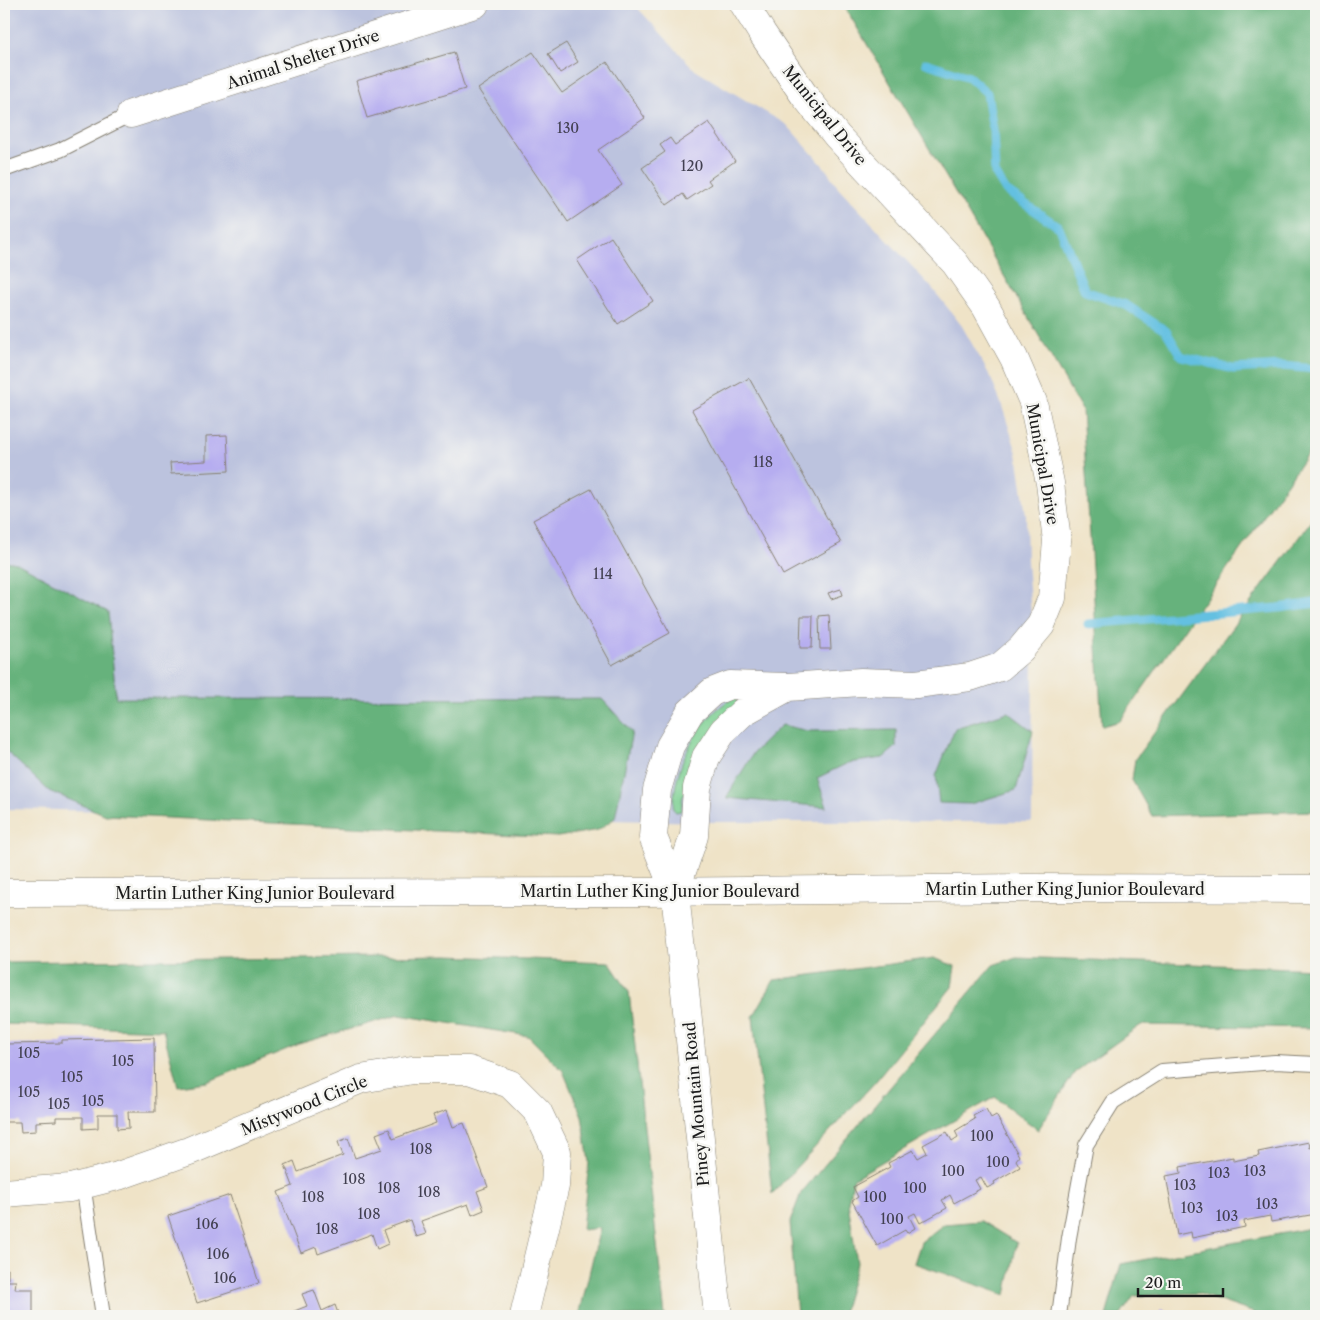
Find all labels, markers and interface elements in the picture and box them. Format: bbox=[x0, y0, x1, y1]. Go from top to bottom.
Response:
street label: Animal Shelter Drive bbox=[223, 25, 382, 93]
street label: Municipal Drive bbox=[779, 61, 871, 169]
house number: 130 bbox=[557, 119, 579, 137]
house number: 120 bbox=[681, 157, 704, 175]
street label: Municipal Drive bbox=[1022, 402, 1064, 526]
house number: 118 bbox=[753, 453, 773, 471]
house number: 114 bbox=[593, 565, 613, 583]
street label: Martin Luther King Junior Boulevard bbox=[925, 879, 1205, 899]
street label: Martin Luther King Junior Boulevard bbox=[520, 881, 800, 901]
street label: Martin Luther King Junior Boulevard bbox=[115, 883, 395, 903]
street label: Piney Mountain Road bbox=[679, 1021, 713, 1187]
house number: 105 bbox=[18, 1044, 40, 1062]
house number: 105 bbox=[112, 1052, 134, 1070]
house number: 105 bbox=[61, 1068, 83, 1086]
street label: Mistywood Circle bbox=[238, 1070, 370, 1140]
house number: 105 bbox=[18, 1083, 40, 1101]
house number: 105 bbox=[82, 1092, 104, 1110]
house number: 105 bbox=[48, 1095, 70, 1113]
house number: 100 bbox=[970, 1127, 994, 1145]
house number: 108 bbox=[409, 1140, 433, 1158]
house number: 100 bbox=[986, 1153, 1010, 1171]
house number: 100 bbox=[941, 1162, 965, 1180]
house number: 103 bbox=[1244, 1162, 1266, 1180]
house number: 103 bbox=[1208, 1164, 1230, 1182]
house number: 108 bbox=[342, 1170, 366, 1188]
house number: 103 bbox=[1174, 1176, 1196, 1194]
house number: 108 bbox=[377, 1179, 401, 1197]
house number: 100 bbox=[903, 1179, 927, 1197]
house number: 108 bbox=[417, 1183, 441, 1201]
house number: 108 bbox=[301, 1188, 325, 1206]
house number: 100 bbox=[863, 1188, 887, 1206]
house number: 103 bbox=[1256, 1195, 1278, 1213]
house number: 103 bbox=[1181, 1199, 1203, 1217]
house number: 108 bbox=[357, 1205, 381, 1223]
house number: 103 bbox=[1216, 1207, 1238, 1225]
house number: 100 bbox=[880, 1210, 904, 1228]
house number: 106 bbox=[196, 1215, 218, 1233]
house number: 108 bbox=[315, 1220, 339, 1238]
house number: 106 bbox=[207, 1245, 229, 1263]
scale bar bbox=[1138, 1265, 1222, 1297]
house number: 106 bbox=[214, 1269, 236, 1287]
text: 20 m bbox=[1145, 1273, 1181, 1292]

